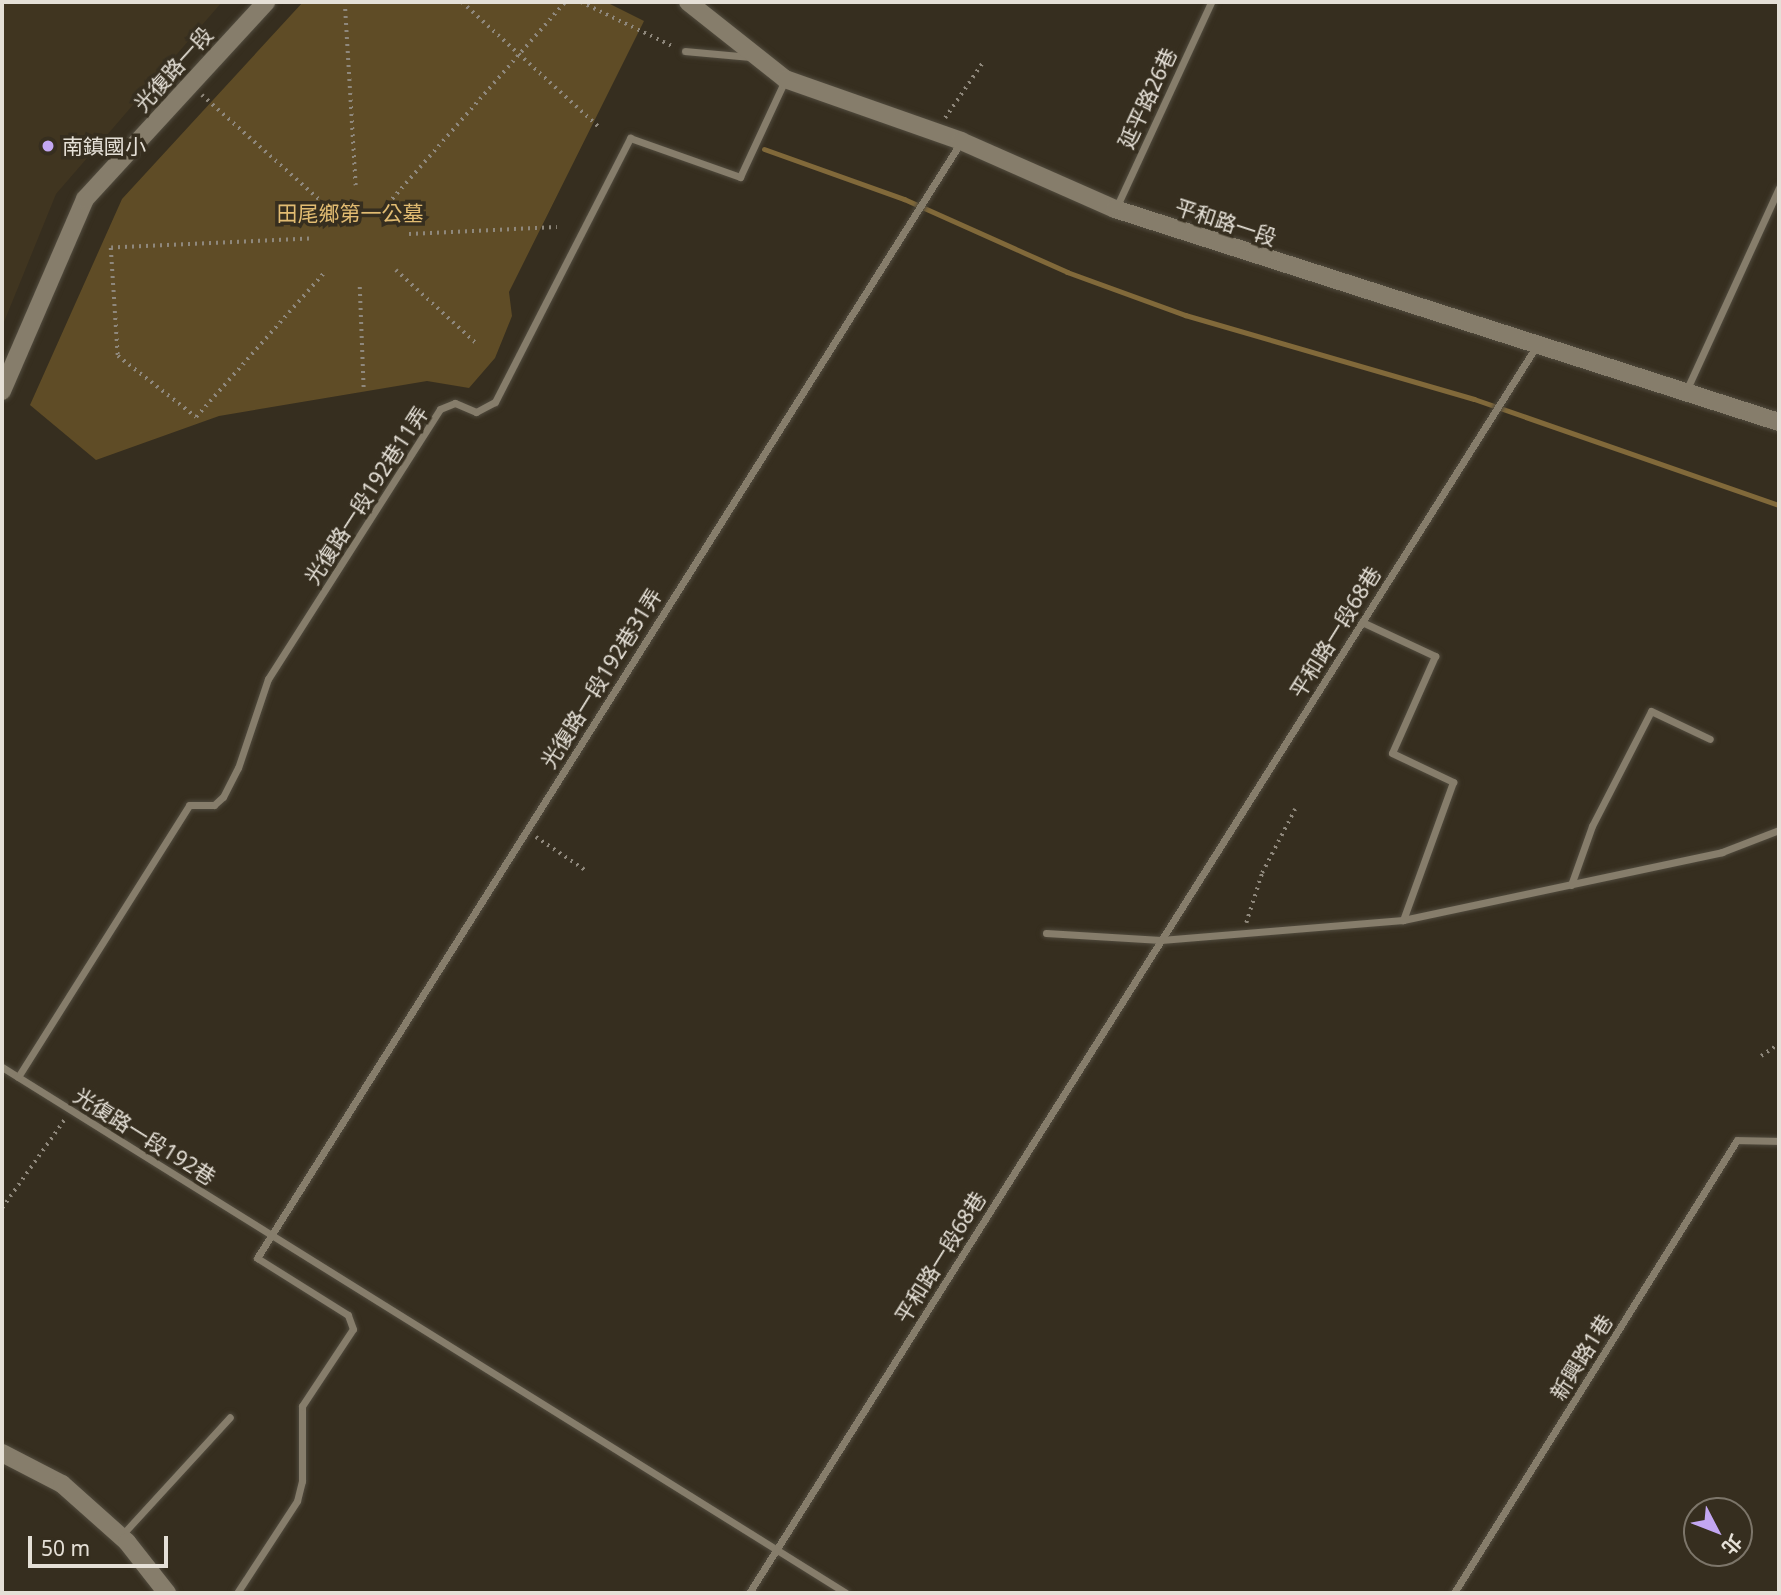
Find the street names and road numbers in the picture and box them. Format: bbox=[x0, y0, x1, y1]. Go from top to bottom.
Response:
street label: 光復路一段 bbox=[129, 22, 217, 116]
street label: 延平路26巷 bbox=[1113, 44, 1181, 152]
street label: 平和路一段 bbox=[1172, 194, 1280, 250]
street label: 光復路一段192巷11弄 bbox=[299, 401, 433, 589]
street label: 平和路一段68巷 bbox=[1285, 562, 1385, 702]
street label: 光復路一段192巷31弄 bbox=[535, 584, 667, 772]
street label: 光復路一段192巷 bbox=[70, 1082, 220, 1190]
street label: 平和路一段68巷 bbox=[890, 1187, 990, 1327]
street label: 新興路1巷 bbox=[1545, 1310, 1617, 1404]

